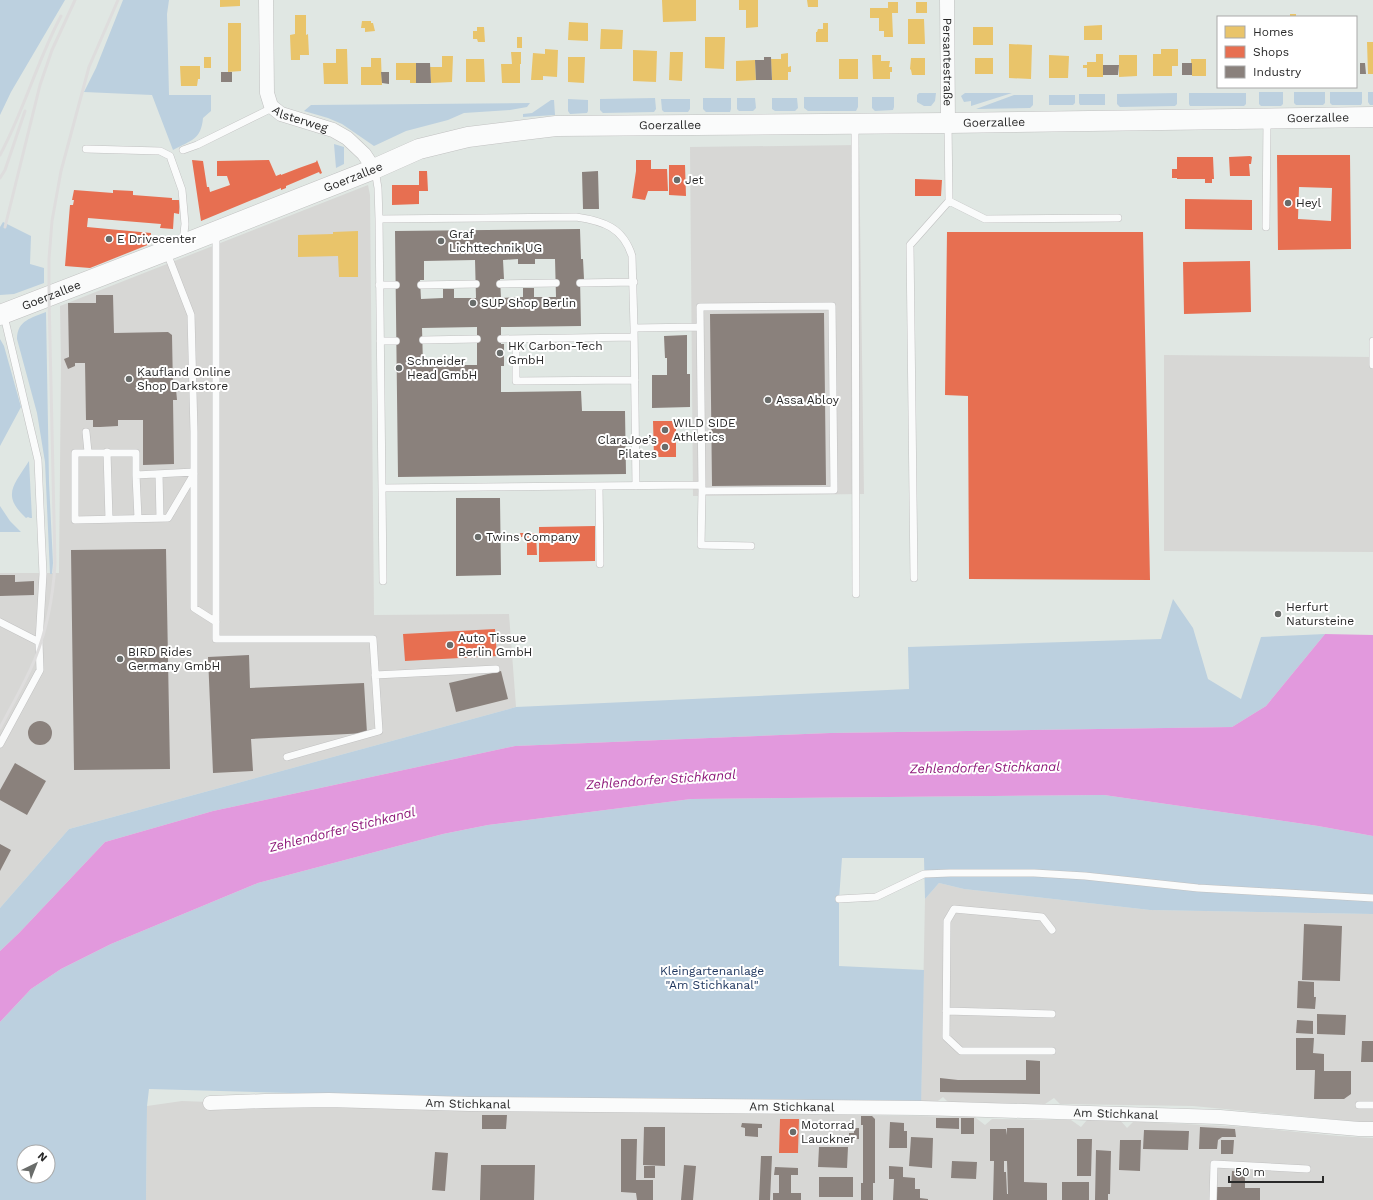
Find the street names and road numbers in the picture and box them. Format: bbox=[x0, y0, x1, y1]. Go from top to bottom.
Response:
street label: Persantestraße bbox=[940, 18, 955, 106]
street label: Alsterweg bbox=[269, 103, 330, 135]
street label: Goerzallee bbox=[1287, 110, 1349, 125]
street label: Goerzallee bbox=[963, 115, 1025, 130]
street label: Goerzallee bbox=[639, 118, 701, 132]
street label: Goerzallee bbox=[322, 159, 385, 195]
street label: Goerzallee bbox=[20, 277, 83, 313]
street label: Am Stichkanal bbox=[425, 1096, 511, 1111]
street label: Am Stichkanal bbox=[749, 1099, 835, 1114]
street label: Am Stichkanal bbox=[1073, 1106, 1159, 1122]

